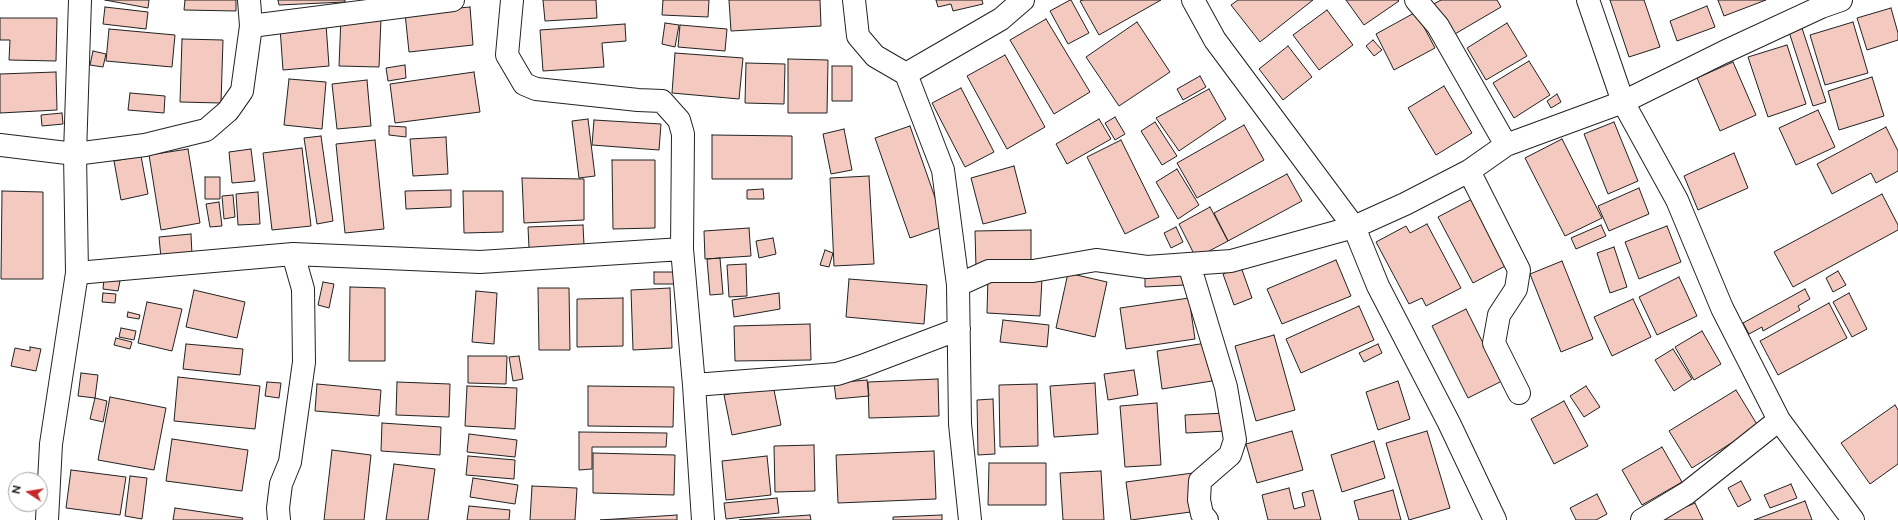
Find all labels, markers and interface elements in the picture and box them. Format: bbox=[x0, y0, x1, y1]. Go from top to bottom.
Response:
north arrow bbox=[8, 472, 48, 512]
text: N bbox=[10, 484, 24, 495]

